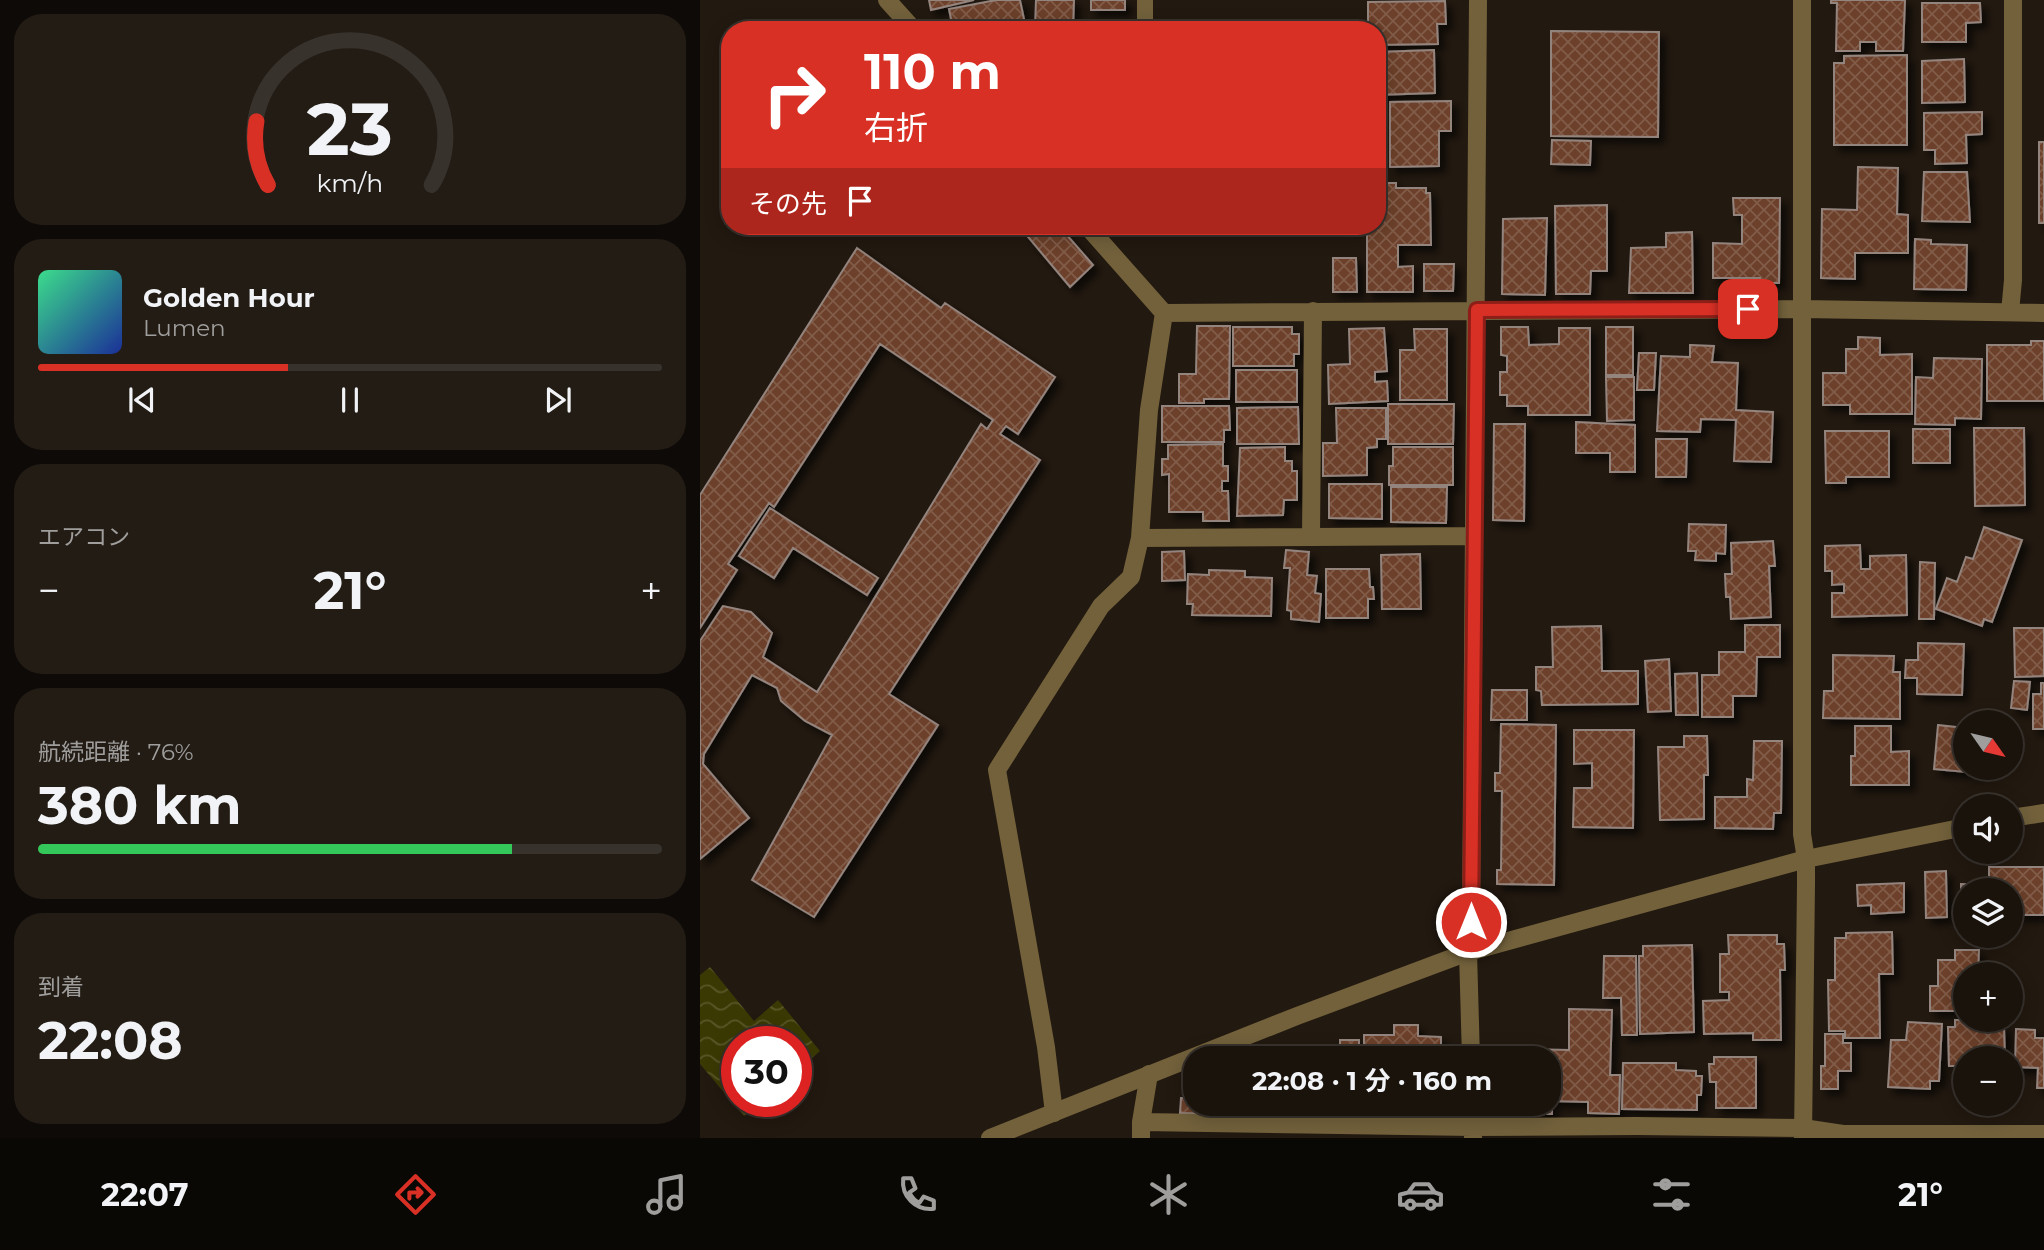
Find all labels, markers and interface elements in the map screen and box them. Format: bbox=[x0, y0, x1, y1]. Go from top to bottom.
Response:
text: 110 m bbox=[864, 42, 1001, 101]
icon: right bbox=[749, 49, 840, 140]
text: 23 bbox=[307, 86, 393, 174]
text: 右折 bbox=[864, 108, 928, 147]
text: km/h bbox=[317, 168, 383, 198]
icon: arrive bbox=[841, 182, 879, 220]
text: その先 bbox=[749, 188, 827, 220]
pin bbox=[1718, 279, 1778, 339]
text: Golden Hour bbox=[143, 282, 315, 314]
icon: arrive bbox=[1729, 290, 1767, 328]
text: Lumen bbox=[143, 314, 226, 342]
icon: previous bbox=[123, 381, 161, 419]
icon: pause bbox=[331, 381, 369, 419]
icon: next bbox=[539, 381, 577, 419]
text: エアコン bbox=[38, 523, 130, 551]
text: 21° bbox=[314, 559, 386, 622]
text: − bbox=[38, 567, 60, 614]
text: + bbox=[640, 567, 662, 614]
north arrow bbox=[1953, 710, 2023, 780]
map controls bbox=[1953, 710, 2023, 1116]
text: 航続距離 · 76% bbox=[38, 738, 194, 766]
text: 380 km bbox=[38, 774, 242, 837]
button: sound bbox=[1953, 794, 2023, 864]
button: layers bbox=[1953, 878, 2023, 948]
position arrow bbox=[1434, 885, 1508, 959]
button: + bbox=[1953, 962, 2023, 1032]
text: 到着 bbox=[38, 973, 84, 1001]
text: 22:08 bbox=[38, 1009, 183, 1072]
speed limit sign: 30 bbox=[721, 1026, 812, 1117]
button: − bbox=[1953, 1046, 2023, 1116]
text: 22:08 · 1 分 · 160 m bbox=[1252, 1065, 1492, 1097]
icon: directions bbox=[391, 1170, 440, 1219]
icon: music bbox=[642, 1170, 691, 1219]
icon: phone bbox=[893, 1170, 942, 1219]
icon: climate bbox=[1144, 1170, 1193, 1219]
icon: car bbox=[1396, 1170, 1445, 1219]
icon: filters bbox=[1647, 1170, 1696, 1219]
text: 22:07 bbox=[101, 1175, 189, 1214]
text: 21° bbox=[1898, 1175, 1943, 1214]

